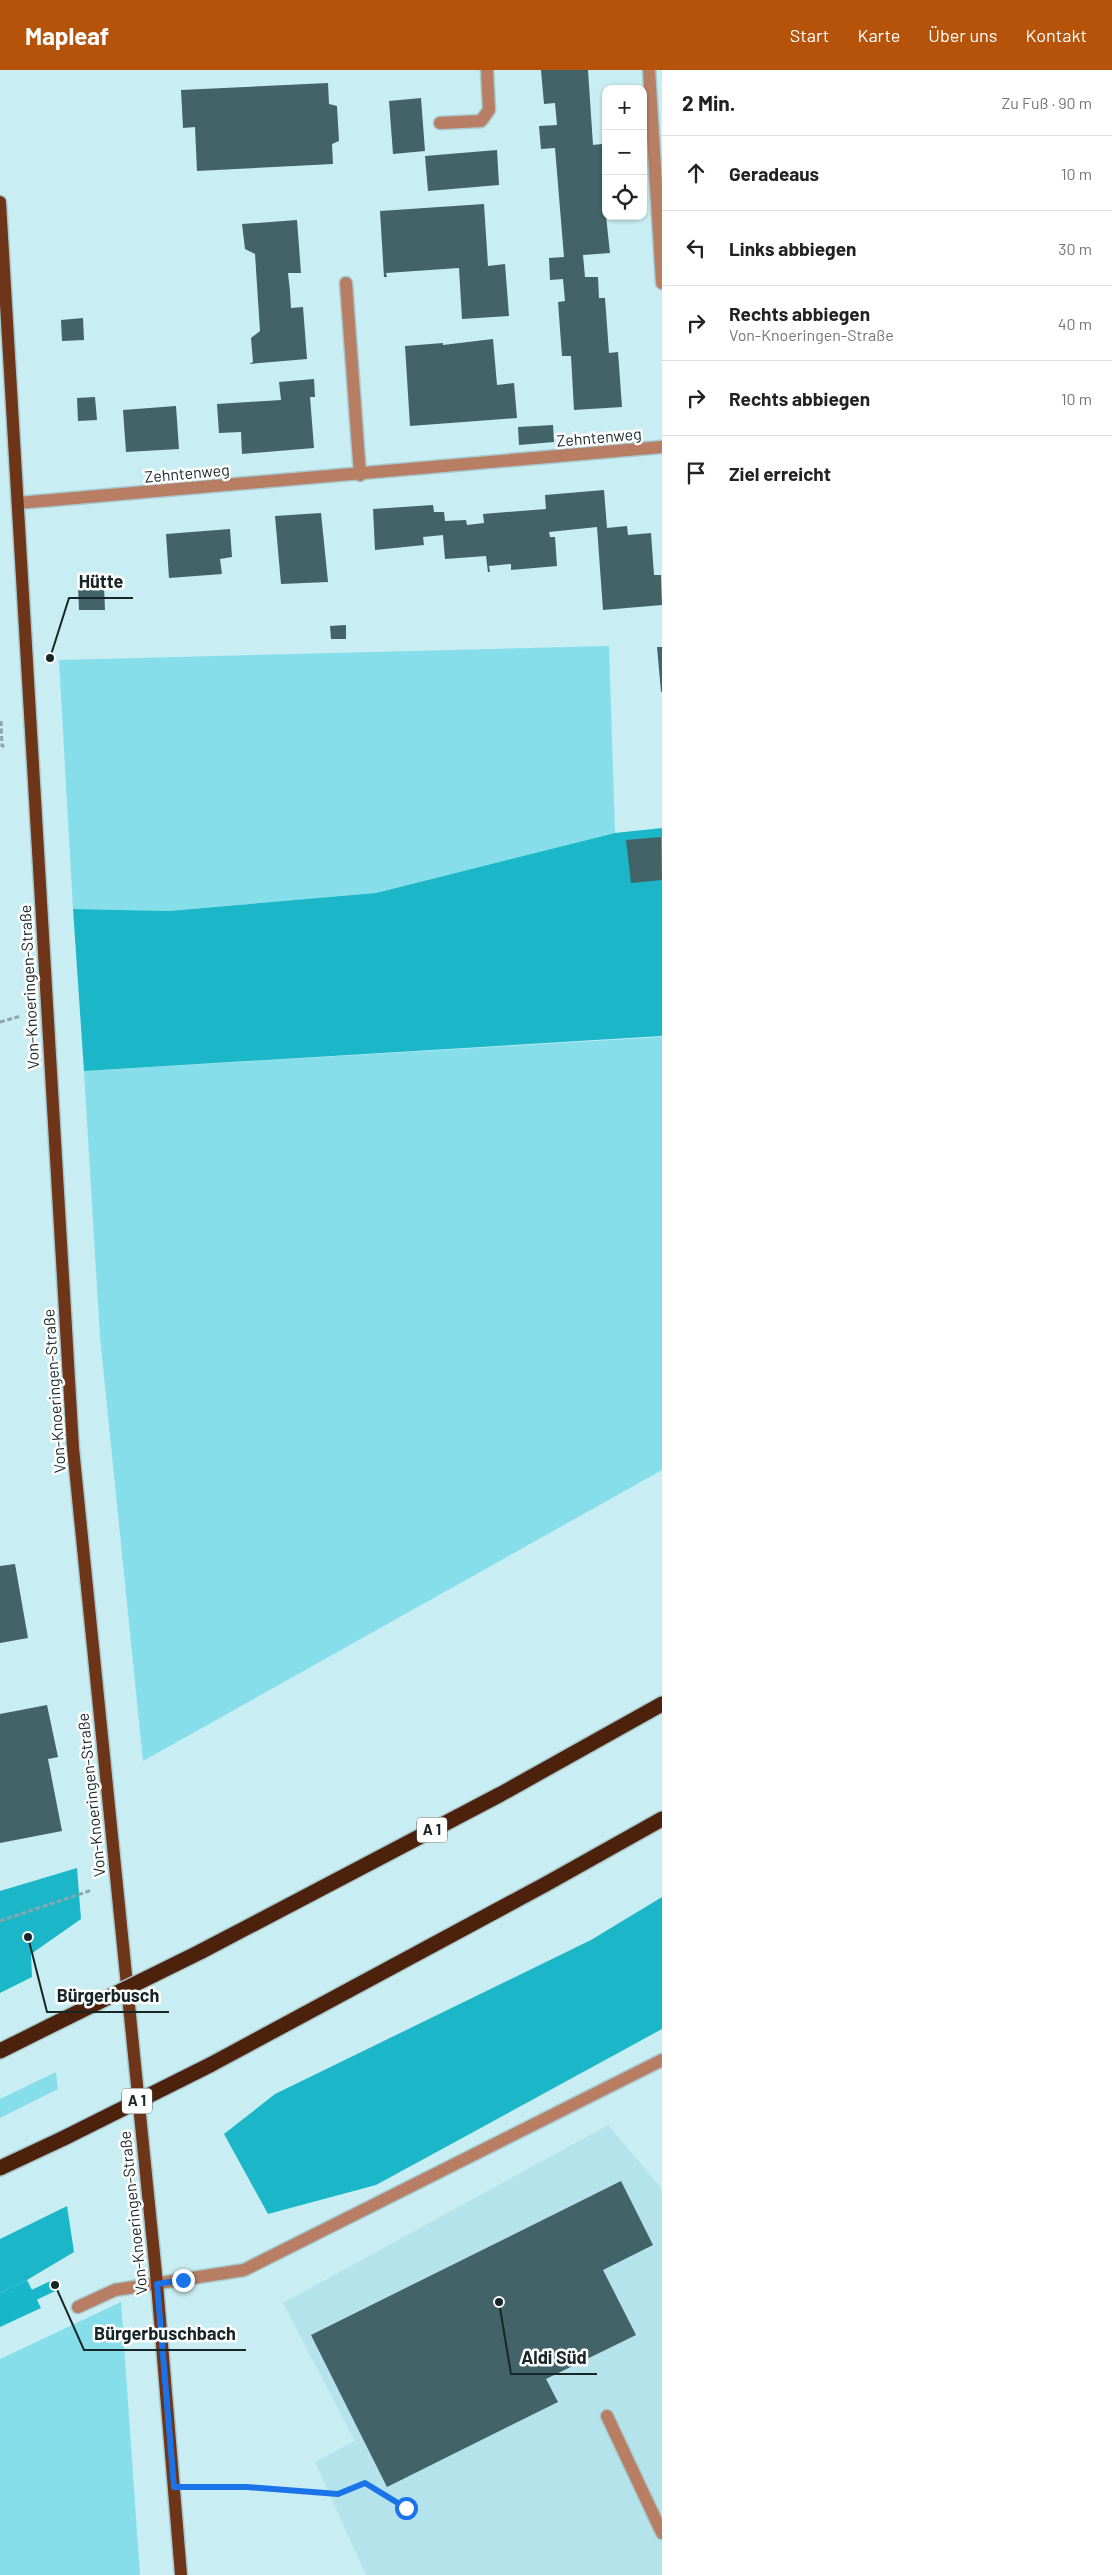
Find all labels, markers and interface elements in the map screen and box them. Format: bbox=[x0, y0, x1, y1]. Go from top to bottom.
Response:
text: Mapleaf bbox=[25, 21, 109, 50]
text: Start bbox=[790, 24, 829, 46]
text: Karte bbox=[857, 24, 900, 46]
text: Über uns bbox=[928, 24, 997, 46]
text: Kontakt bbox=[1025, 24, 1087, 46]
map controls bbox=[602, 85, 647, 220]
button: + bbox=[602, 85, 647, 130]
text: 2 Min. bbox=[682, 90, 735, 115]
text: Zu Fuß · 90 m bbox=[1002, 93, 1092, 112]
button: − bbox=[602, 130, 647, 175]
icon: ahead bbox=[682, 159, 710, 187]
text: Geradeaus bbox=[729, 162, 819, 185]
text: 10 m bbox=[1061, 164, 1092, 183]
button: locate bbox=[602, 175, 647, 220]
icon: left bbox=[682, 234, 710, 262]
text: Links abbiegen bbox=[729, 237, 856, 260]
text: 30 m bbox=[1058, 239, 1092, 258]
text: Rechts abbiegen bbox=[729, 302, 870, 325]
icon: right bbox=[682, 309, 710, 337]
text: 40 m bbox=[1058, 314, 1092, 333]
text: Von-Knoeringen-Straße bbox=[729, 325, 894, 344]
icon: right bbox=[682, 384, 710, 412]
text: Rechts abbiegen bbox=[729, 387, 870, 410]
text: 10 m bbox=[1061, 389, 1092, 408]
street label: Zehntenweg bbox=[556, 423, 642, 450]
street label: Zehntenweg bbox=[144, 459, 230, 486]
icon: arrive bbox=[682, 459, 710, 487]
text: Ziel erreicht bbox=[729, 462, 831, 485]
callout: Hütte bbox=[69, 565, 133, 598]
text: Hütte bbox=[79, 570, 123, 592]
street label: Von-Knoeringen-Straße bbox=[15, 904, 42, 1070]
street label: Von-Knoeringen-Straße bbox=[38, 1308, 69, 1474]
street label: Von-Knoeringen-Straße bbox=[72, 1712, 109, 1878]
road number: A 1 bbox=[417, 1818, 447, 1842]
callout: Bürgerbusch bbox=[47, 1979, 169, 2012]
text: Bürgerbusch bbox=[57, 1984, 159, 2006]
road number: A 1 bbox=[122, 2088, 152, 2114]
street label: Von-Knoeringen-Straße bbox=[114, 2130, 151, 2296]
route end bbox=[172, 2269, 195, 2292]
callout: Bürgerbuschbach bbox=[84, 2317, 246, 2350]
text: Bürgerbuschbach bbox=[94, 2322, 236, 2344]
callout: Aldi Süd bbox=[511, 2341, 597, 2374]
text: Aldi Süd bbox=[521, 2346, 587, 2368]
route start bbox=[395, 2497, 418, 2520]

